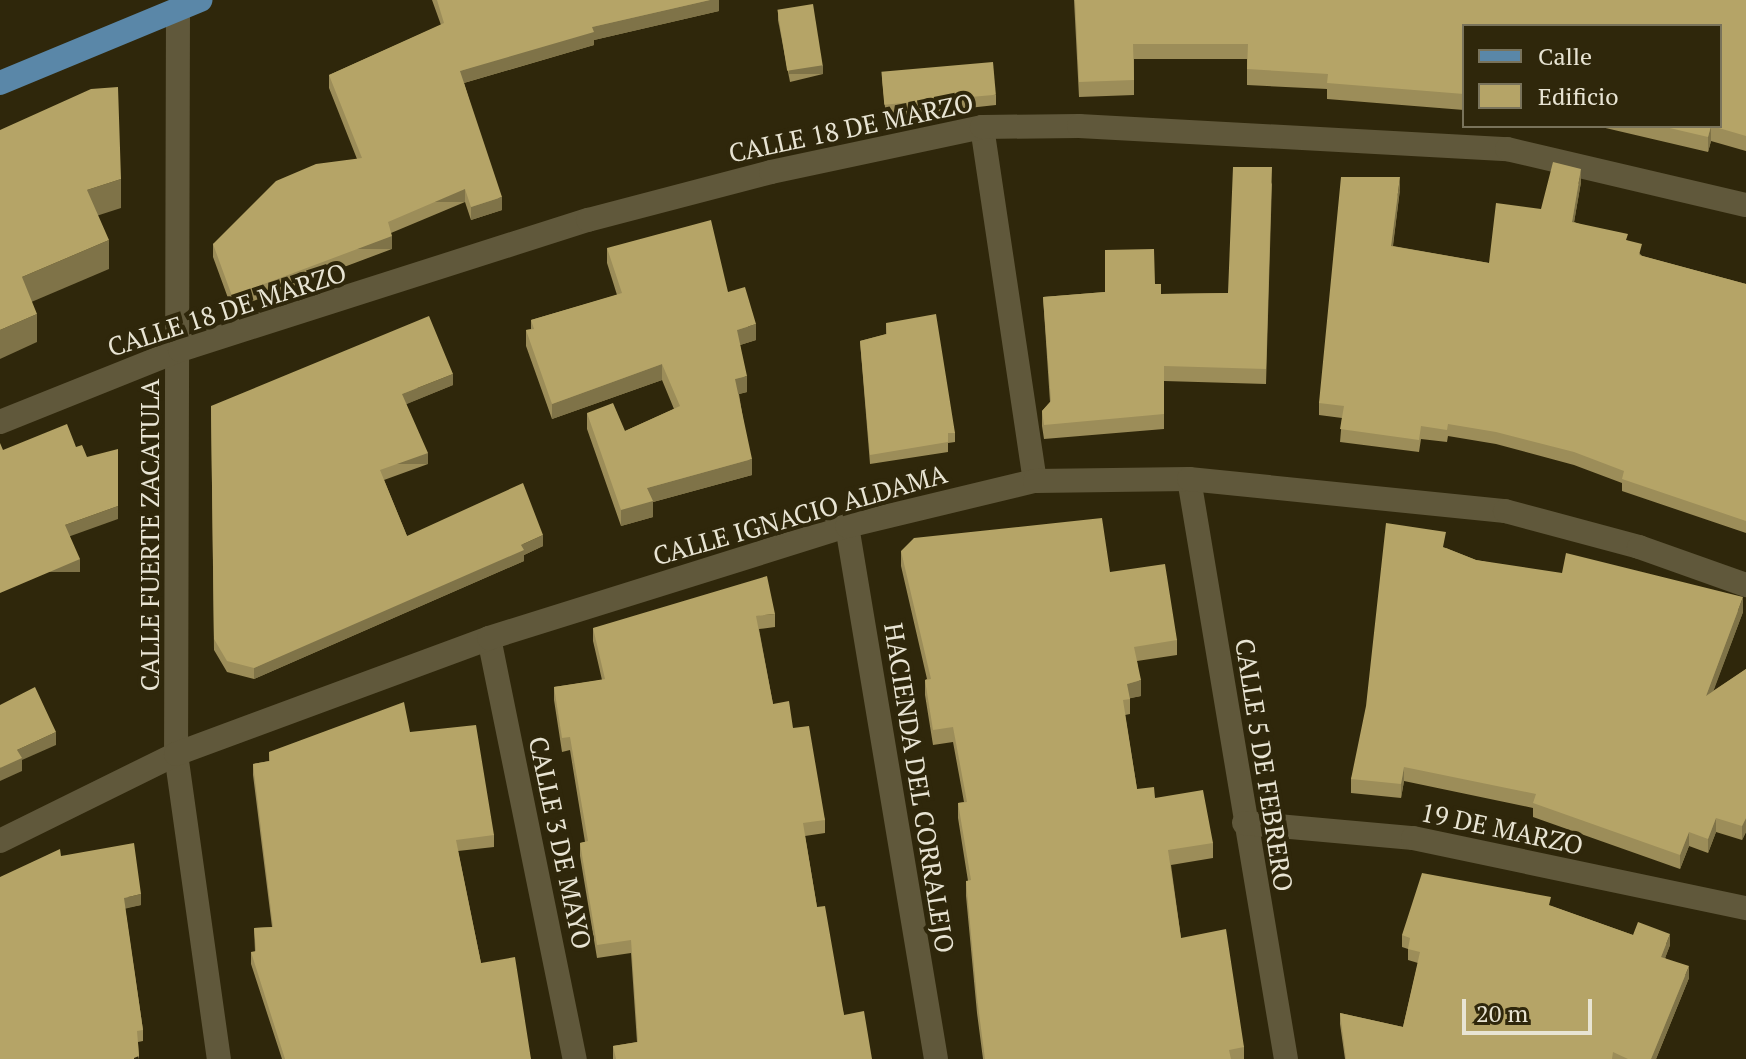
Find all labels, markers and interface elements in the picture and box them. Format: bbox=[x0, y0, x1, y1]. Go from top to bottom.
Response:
legend bbox=[1462, 24, 1722, 128]
text: Calle bbox=[1538, 40, 1592, 72]
text: Edificio bbox=[1538, 80, 1619, 112]
street label: CALLE 18 DE MARZO bbox=[726, 87, 976, 169]
street label: CALLE 18 DE MARZO bbox=[104, 257, 350, 363]
street label: CALLE FUERTE ZACATULA bbox=[134, 379, 166, 691]
street label: CALLE IGNACIO ALDAMA bbox=[649, 458, 951, 572]
street label: HACIENDA DEL CORRALEJO bbox=[877, 620, 961, 956]
street label: CALLE 5 DE FEBRERO bbox=[1229, 636, 1299, 894]
street label: CALLE 3 DE MAYO bbox=[522, 734, 598, 952]
street label: 19 DE MARZO bbox=[1418, 797, 1586, 861]
scale bar bbox=[1466, 983, 1596, 1033]
text: 20 m bbox=[1476, 997, 1528, 1029]

